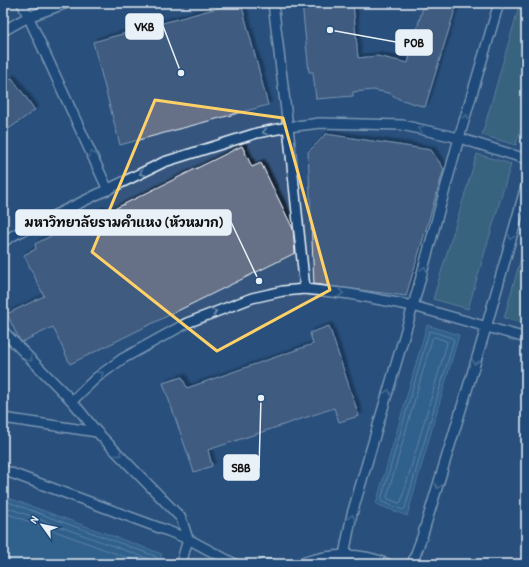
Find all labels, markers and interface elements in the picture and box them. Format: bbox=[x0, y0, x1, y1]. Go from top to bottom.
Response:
callout: VKB bbox=[126, 14, 163, 39]
text: VKB bbox=[134, 17, 155, 35]
callout: POB bbox=[396, 30, 432, 55]
text: POB bbox=[404, 33, 424, 51]
one-way arrow bbox=[461, 113, 470, 120]
one-way arrow bbox=[418, 126, 424, 134]
one-way arrow bbox=[262, 127, 268, 135]
one-way arrow bbox=[89, 151, 97, 159]
one-way arrow bbox=[138, 168, 146, 176]
callout: มหาวิทยาลัยรามคำแหง (หัวหมาก) bbox=[16, 210, 231, 235]
text: มหาวิทยาลัยรามคำแหง (หัวหมาก) bbox=[25, 213, 224, 231]
one-way arrow bbox=[508, 234, 516, 240]
one-way arrow bbox=[419, 266, 427, 272]
one-way arrow bbox=[338, 288, 344, 297]
one-way arrow bbox=[211, 309, 218, 317]
one-way arrow bbox=[26, 354, 33, 362]
one-way arrow bbox=[471, 358, 480, 365]
one-way arrow bbox=[96, 372, 103, 379]
one-way arrow bbox=[383, 388, 392, 395]
one-way arrow bbox=[114, 449, 122, 457]
callout: SBB bbox=[224, 455, 259, 480]
text: SBB bbox=[231, 458, 251, 476]
one-way arrow bbox=[434, 483, 443, 490]
north arrow bbox=[22, 505, 62, 545]
text: N bbox=[26, 513, 41, 526]
one-way arrow bbox=[348, 513, 356, 520]

